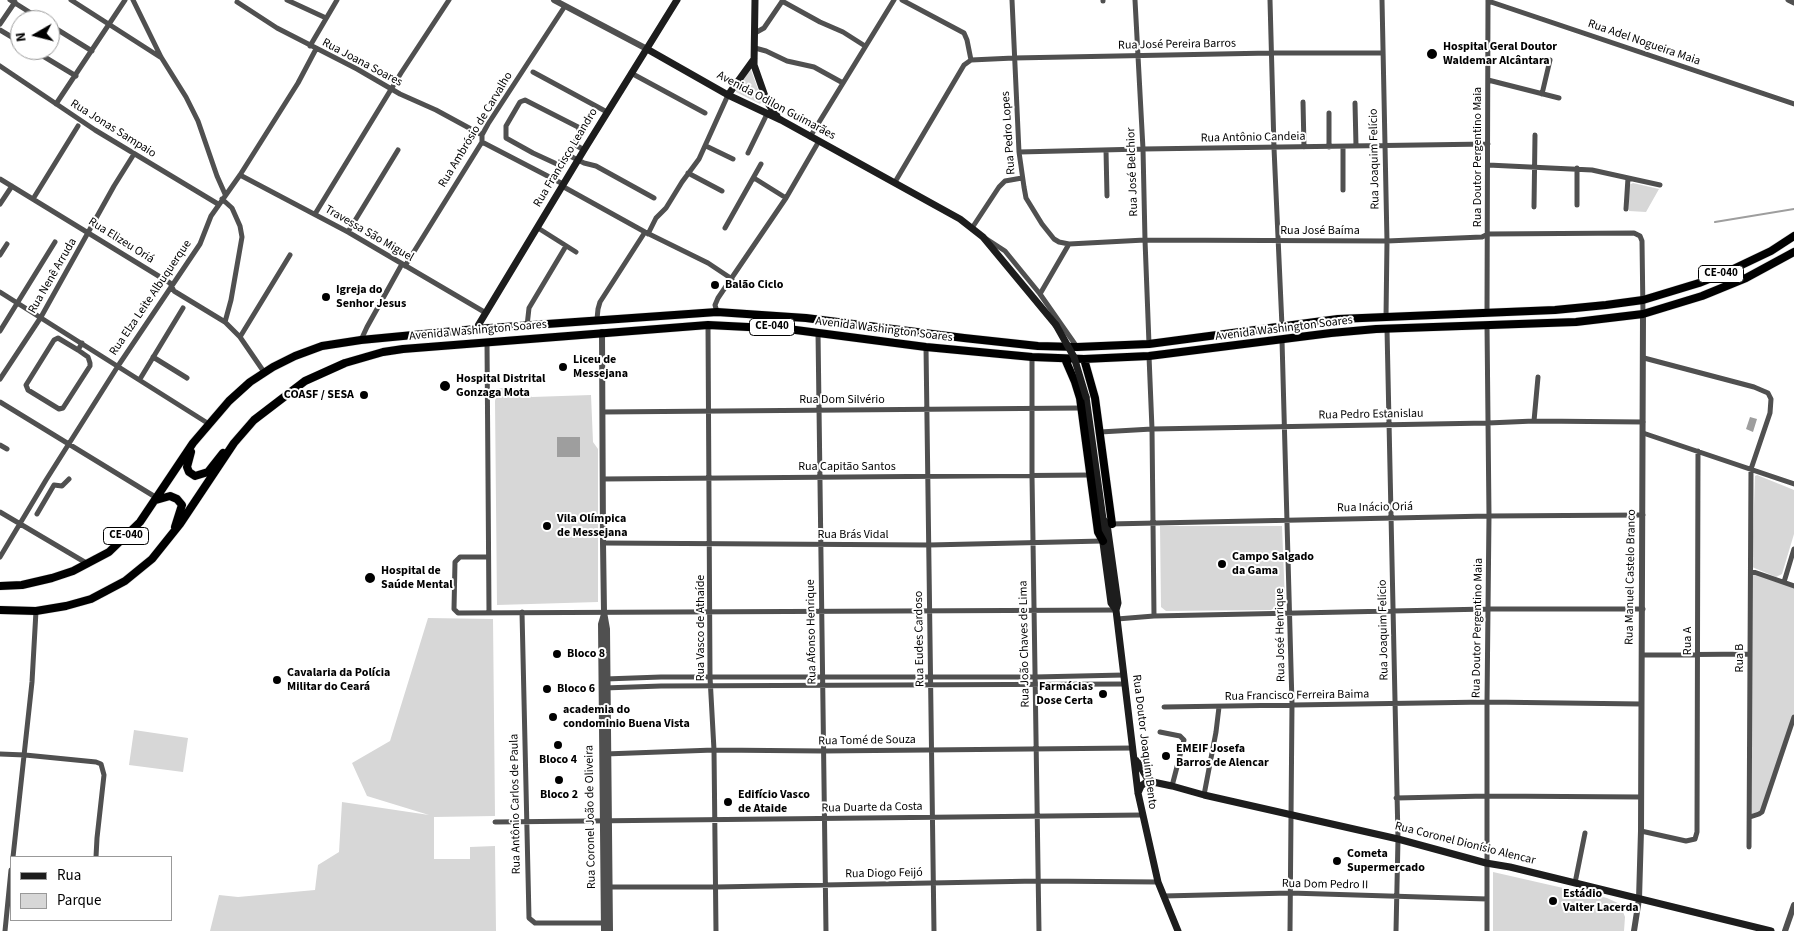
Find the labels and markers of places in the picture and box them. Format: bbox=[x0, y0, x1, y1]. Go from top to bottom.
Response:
place label: Hospital Geral Doutor Waldemar Alcântara bbox=[1443, 40, 1557, 68]
marker: Hospital Geral Doutor Waldemar Alcântara bbox=[1425, 47, 1439, 61]
place label: Balão Ciclo bbox=[725, 278, 783, 292]
marker: Balão Ciclo bbox=[709, 279, 721, 291]
place label: Igreja do Senhor Jesus bbox=[336, 283, 406, 311]
marker: Igreja do Senhor Jesus bbox=[320, 291, 332, 303]
place label: Liceu de Messejana bbox=[573, 353, 628, 381]
marker: Liceu de Messejana bbox=[557, 361, 569, 373]
place label: Hospital Distrital Gonzaga Mota bbox=[456, 372, 546, 400]
marker: Hospital Distrital Gonzaga Mota bbox=[438, 379, 452, 393]
place label: COASF / SESA bbox=[284, 388, 354, 402]
marker: COASF / SESA bbox=[358, 389, 370, 401]
place label: Vila Olímpica de Messejana bbox=[557, 512, 628, 540]
marker: Vila Olímpica de Messejana bbox=[541, 520, 553, 532]
place label: Campo Salgado da Gama bbox=[1232, 550, 1314, 578]
marker: Campo Salgado da Gama bbox=[1216, 558, 1228, 570]
place label: Hospital de Saúde Mental bbox=[381, 564, 453, 592]
marker: Hospital de Saúde Mental bbox=[363, 571, 377, 585]
place label: Bloco 8 bbox=[567, 647, 605, 661]
marker: Bloco 8 bbox=[551, 648, 563, 660]
place label: Cavalaria da Polícia Militar do Ceará bbox=[287, 666, 390, 694]
marker: Cavalaria da Polícia Militar do Ceará bbox=[271, 674, 283, 686]
place label: Farmácias Dose Certa bbox=[1036, 680, 1093, 708]
place label: Bloco 6 bbox=[557, 682, 595, 696]
marker: Bloco 6 bbox=[541, 683, 553, 695]
marker: Farmácias Dose Certa bbox=[1097, 688, 1109, 700]
place label: academia do condominio Buena Vista bbox=[563, 703, 690, 731]
marker: academia do condominio Buena Vista bbox=[547, 711, 559, 723]
marker: Bloco 4 bbox=[552, 739, 564, 751]
place label: EMEIF Josefa Barros de Alencar bbox=[1176, 742, 1269, 770]
marker: EMEIF Josefa Barros de Alencar bbox=[1160, 750, 1172, 762]
place label: Bloco 4 bbox=[539, 753, 577, 767]
marker: Bloco 2 bbox=[553, 774, 565, 786]
place label: Bloco 2 bbox=[540, 788, 578, 802]
place label: Edifício Vasco de Ataide bbox=[738, 788, 810, 816]
marker: Edifício Vasco de Ataide bbox=[722, 796, 734, 808]
place label: Cometa Supermercado bbox=[1347, 847, 1425, 875]
marker: Cometa Supermercado bbox=[1331, 855, 1343, 867]
place label: Estádio Valter Lacerda bbox=[1563, 887, 1639, 915]
marker: Estádio Valter Lacerda bbox=[1547, 895, 1559, 907]

